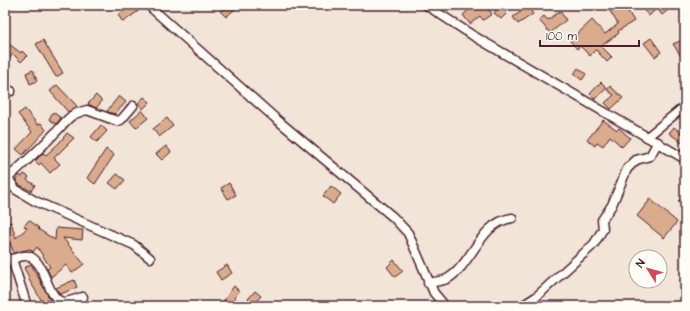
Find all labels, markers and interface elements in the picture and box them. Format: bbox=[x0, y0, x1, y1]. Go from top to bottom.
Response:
scale bar bbox=[540, 22, 639, 48]
text: 100 m bbox=[546, 28, 577, 45]
north arrow bbox=[628, 249, 668, 289]
text: N bbox=[632, 256, 649, 271]

